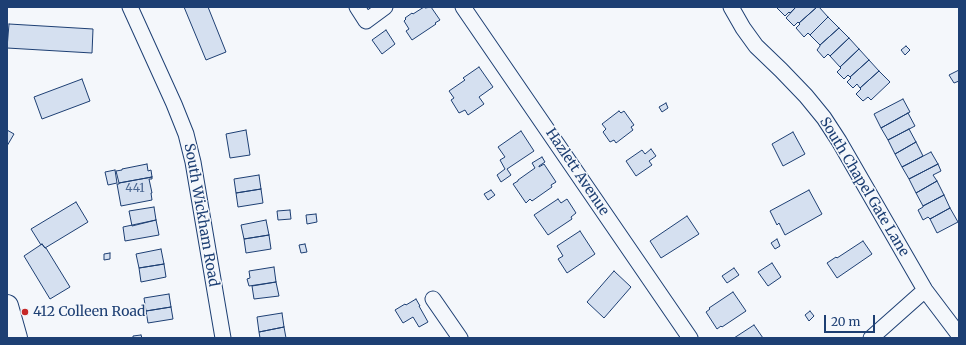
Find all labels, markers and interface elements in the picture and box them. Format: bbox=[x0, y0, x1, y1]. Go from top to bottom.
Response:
street label: South Chapel Gate Lane bbox=[816, 114, 912, 260]
street label: Hazlett Avenue bbox=[542, 125, 612, 219]
street label: South Wickham Road bbox=[180, 142, 222, 288]
house number: 441 bbox=[125, 182, 145, 196]
place label: 412 Colleen Road bbox=[33, 304, 146, 320]
marker: 412 Colleen Road bbox=[20, 307, 30, 317]
scale bar bbox=[826, 307, 877, 333]
text: 20 m bbox=[831, 314, 860, 329]

